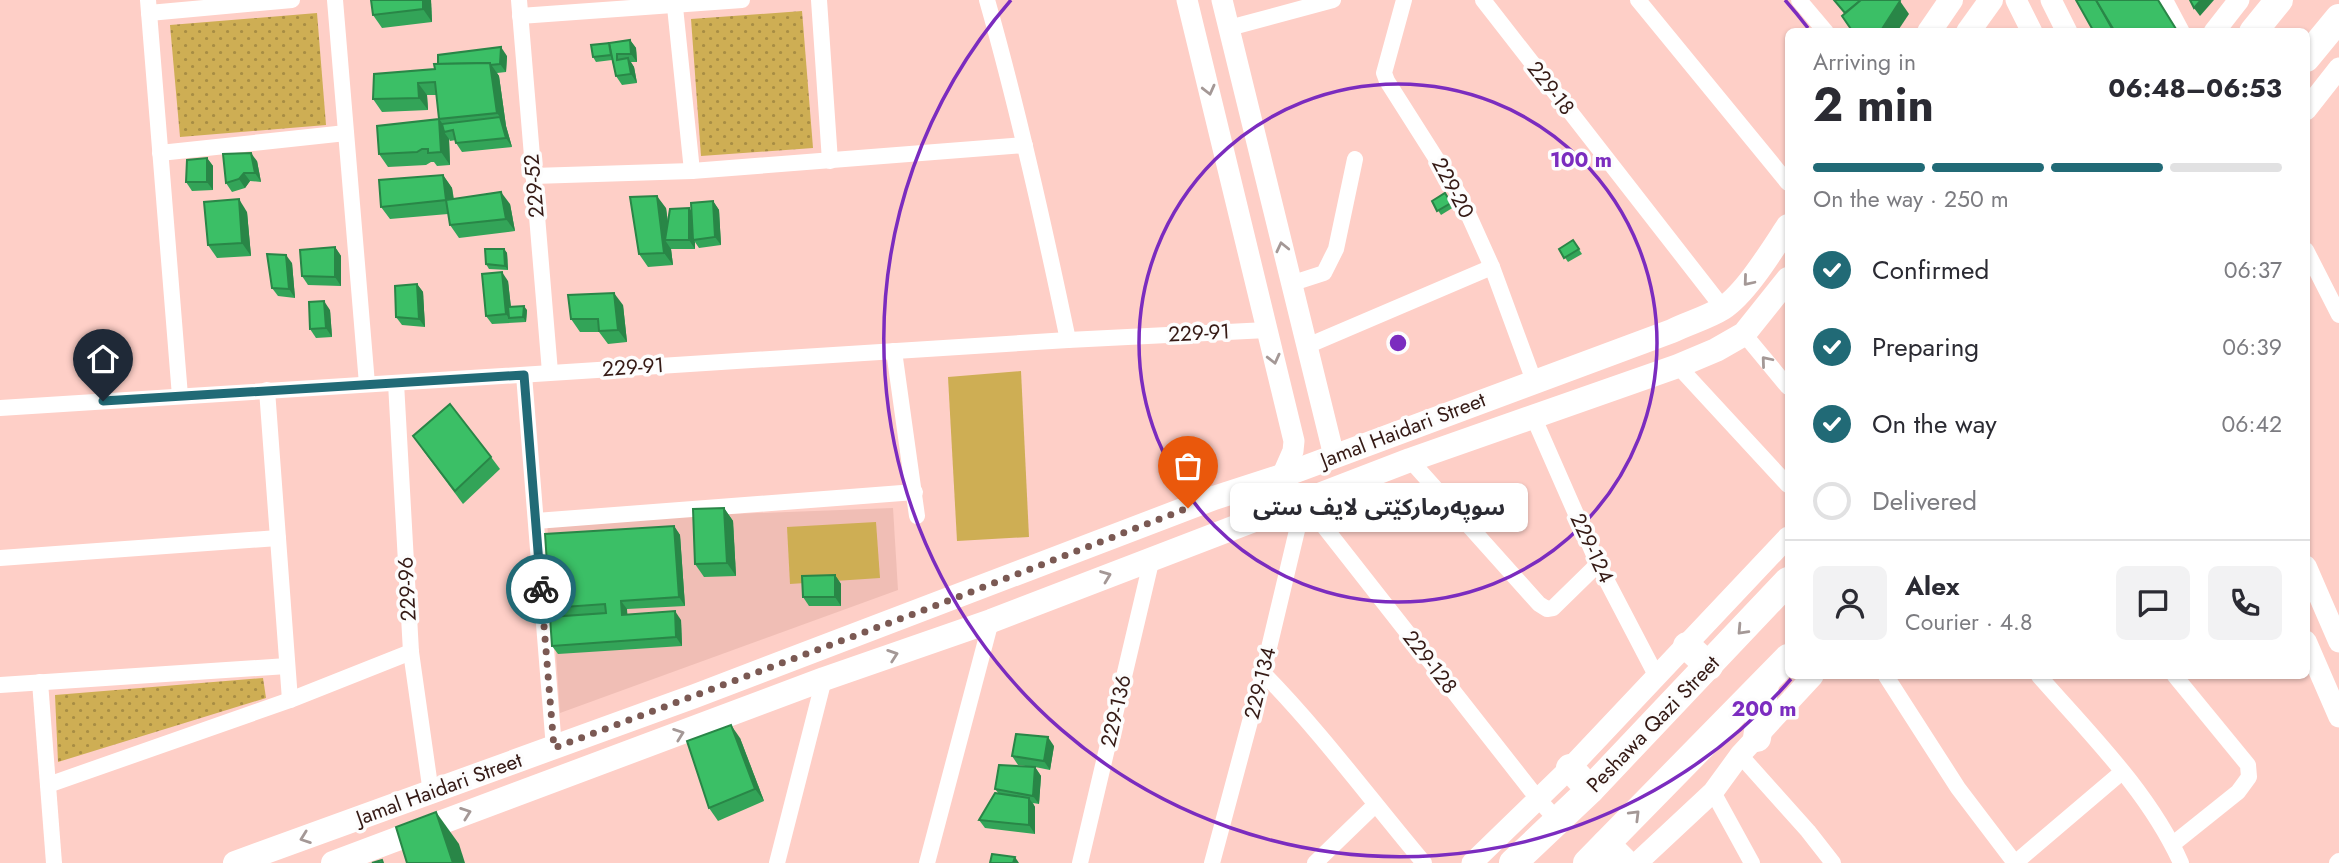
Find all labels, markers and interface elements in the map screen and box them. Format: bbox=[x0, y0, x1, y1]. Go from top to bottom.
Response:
text: Arriving in bbox=[1813, 45, 1916, 79]
street label: 229-18 bbox=[1520, 55, 1582, 121]
text: 06:48–06:53 bbox=[2108, 69, 2282, 107]
text: 2 min bbox=[1813, 72, 1934, 138]
one-way arrow bbox=[1201, 84, 1215, 96]
text: 100 m bbox=[1550, 145, 1612, 175]
street label: 229-20 bbox=[1425, 152, 1481, 224]
street label: 229-52 bbox=[516, 153, 552, 219]
text: On the way · 250 m bbox=[1813, 182, 2009, 216]
one-way arrow bbox=[1276, 242, 1290, 254]
icon: check bbox=[1813, 251, 1851, 289]
text: Confirmed bbox=[1872, 251, 1989, 289]
text: 06:37 bbox=[2224, 253, 2282, 287]
one-way arrow bbox=[1744, 273, 1756, 286]
street label: 229-91 bbox=[1167, 316, 1231, 350]
icon: check bbox=[1813, 328, 1851, 366]
text: Preparing bbox=[1872, 328, 1979, 366]
pin bbox=[73, 329, 133, 401]
text: 06:39 bbox=[2222, 330, 2282, 364]
centre of rings bbox=[1386, 331, 1410, 355]
icon: home bbox=[84, 340, 122, 378]
street label: 229-91 bbox=[601, 350, 665, 384]
one-way arrow bbox=[1266, 353, 1280, 365]
one-way arrow bbox=[1762, 356, 1774, 369]
street label: Jamal Haidari Street bbox=[1313, 385, 1490, 476]
icon: check bbox=[1813, 405, 1851, 443]
text: On the way bbox=[1872, 405, 1997, 443]
text: 06:42 bbox=[2222, 407, 2282, 441]
pin bbox=[1158, 436, 1218, 508]
icon: bag bbox=[1169, 447, 1207, 485]
text: Delivered bbox=[1872, 482, 1977, 520]
callout: سوپەرمارکێتی لایف ستی bbox=[1230, 484, 1528, 532]
text: سوپەرمارکێتی لایف ستی bbox=[1253, 490, 1505, 524]
street label: 229-124 bbox=[1563, 508, 1621, 588]
courier bbox=[506, 554, 576, 624]
street label: 229-96 bbox=[390, 556, 424, 622]
button: person bbox=[1813, 566, 1887, 640]
button: chat bbox=[2116, 566, 2190, 640]
button: phone bbox=[2208, 566, 2282, 640]
text: Alex bbox=[1905, 567, 1959, 605]
icon: bike bbox=[522, 570, 560, 608]
one-way arrow bbox=[1099, 571, 1111, 585]
text: Courier · 4.8 bbox=[1905, 605, 2033, 639]
one-way arrow bbox=[1738, 622, 1750, 635]
street label: 229-128 bbox=[1396, 624, 1464, 700]
street label: 229-134 bbox=[1237, 644, 1283, 722]
street label: Peshawa Qazi Street bbox=[1580, 649, 1726, 799]
one-way arrow bbox=[886, 650, 898, 664]
street label: 229-136 bbox=[1093, 672, 1139, 750]
text: 200 m bbox=[1731, 694, 1797, 724]
one-way arrow bbox=[673, 728, 685, 742]
street label: Jamal Haidari Street bbox=[349, 745, 526, 834]
one-way arrow bbox=[459, 807, 471, 821]
one-way arrow bbox=[1627, 810, 1640, 823]
one-way arrow bbox=[300, 829, 312, 843]

